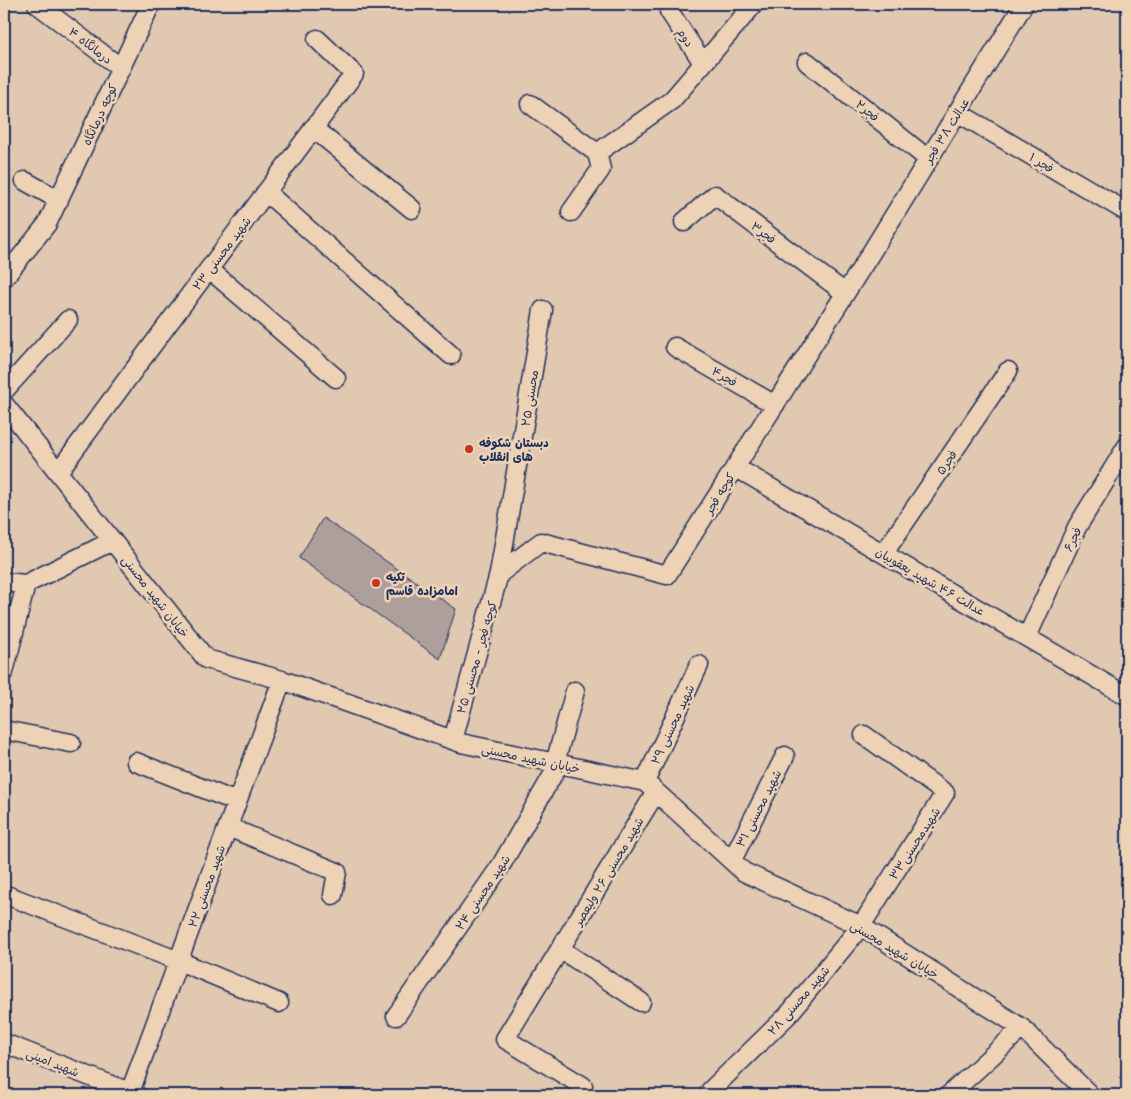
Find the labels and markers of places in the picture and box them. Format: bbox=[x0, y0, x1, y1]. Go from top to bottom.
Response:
place label: دبستان شکوفه های انقلاب bbox=[479, 433, 549, 465]
marker: دبستان شکوفه های انقلاب bbox=[463, 443, 475, 455]
place label: تکیه امامزاده قاسم bbox=[386, 567, 458, 600]
marker: تکیه امامزاده قاسم bbox=[370, 577, 382, 589]

